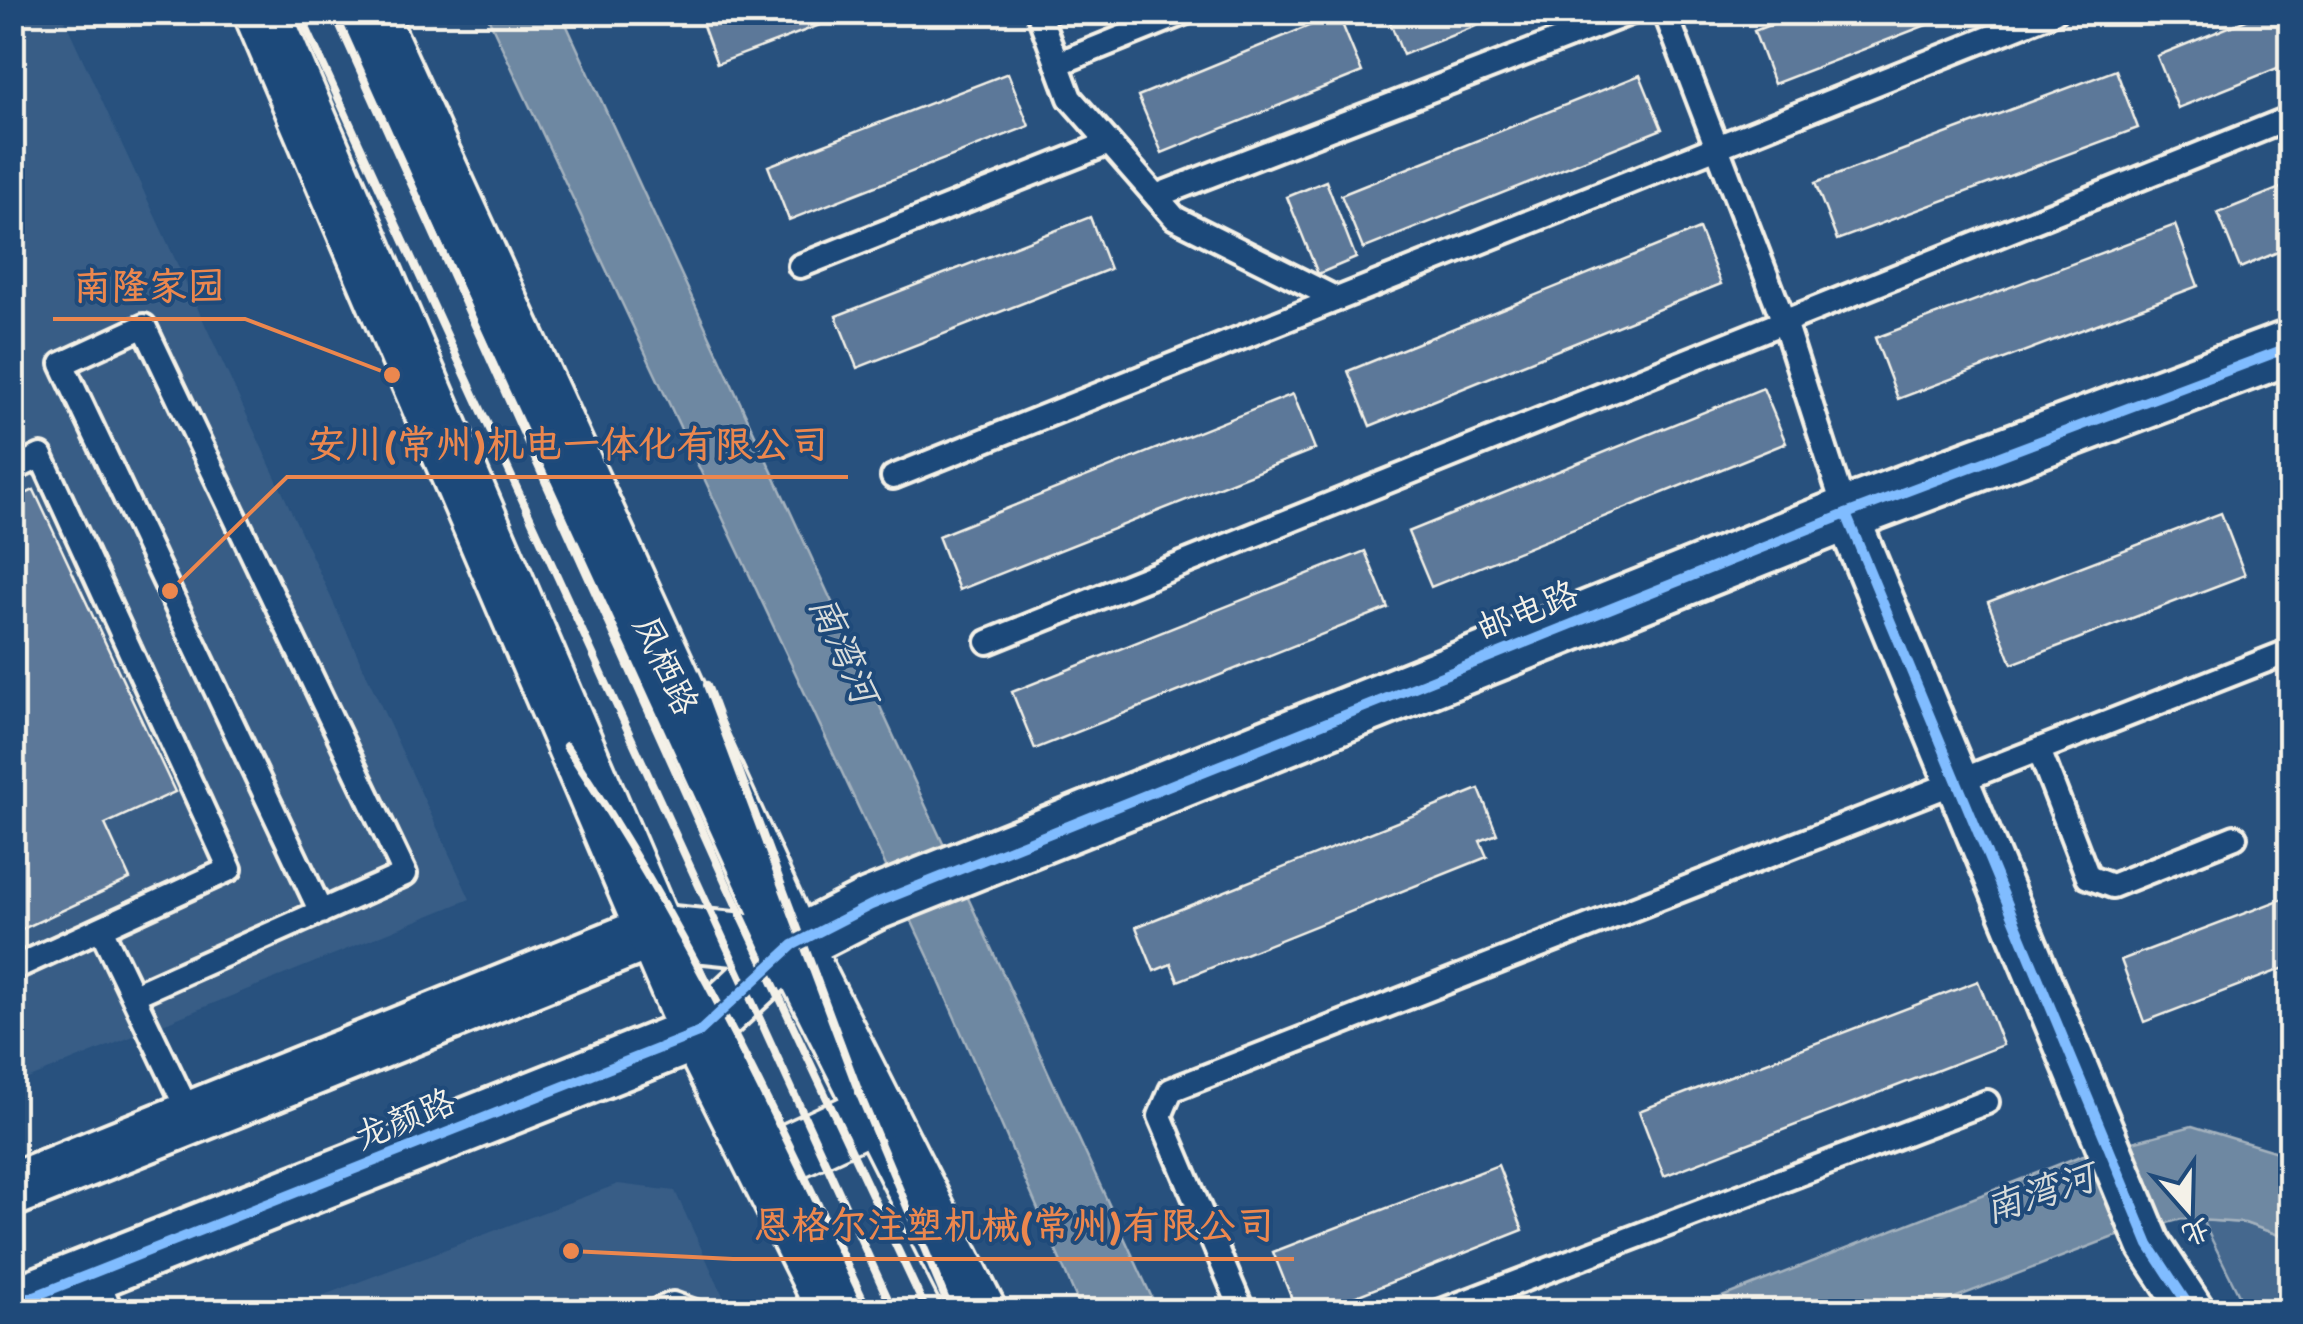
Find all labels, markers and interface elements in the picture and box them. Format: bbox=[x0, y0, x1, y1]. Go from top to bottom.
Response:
callout: 南隆家园 bbox=[53, 251, 245, 319]
text: 南隆家园 bbox=[73, 265, 225, 310]
callout: 安川(常州)机电一体化有限公司 bbox=[287, 409, 848, 477]
text: 安川(常州)机电一体化有限公司 bbox=[308, 423, 828, 468]
street label: 邮电路 bbox=[1471, 572, 1585, 652]
water label: 南湾河 bbox=[799, 589, 889, 717]
street label: 凤栖路 bbox=[623, 609, 707, 723]
street label: 龙颜路 bbox=[348, 1080, 462, 1160]
water label: 南湾河 bbox=[1979, 1153, 2107, 1233]
north arrow bbox=[2138, 1159, 2238, 1259]
callout: 恩格尔注塑机械(常州)有限公司 bbox=[733, 1191, 1294, 1259]
text: 恩格尔注塑机械(常州)有限公司 bbox=[754, 1204, 1274, 1249]
text: 北 bbox=[2177, 1211, 2215, 1251]

